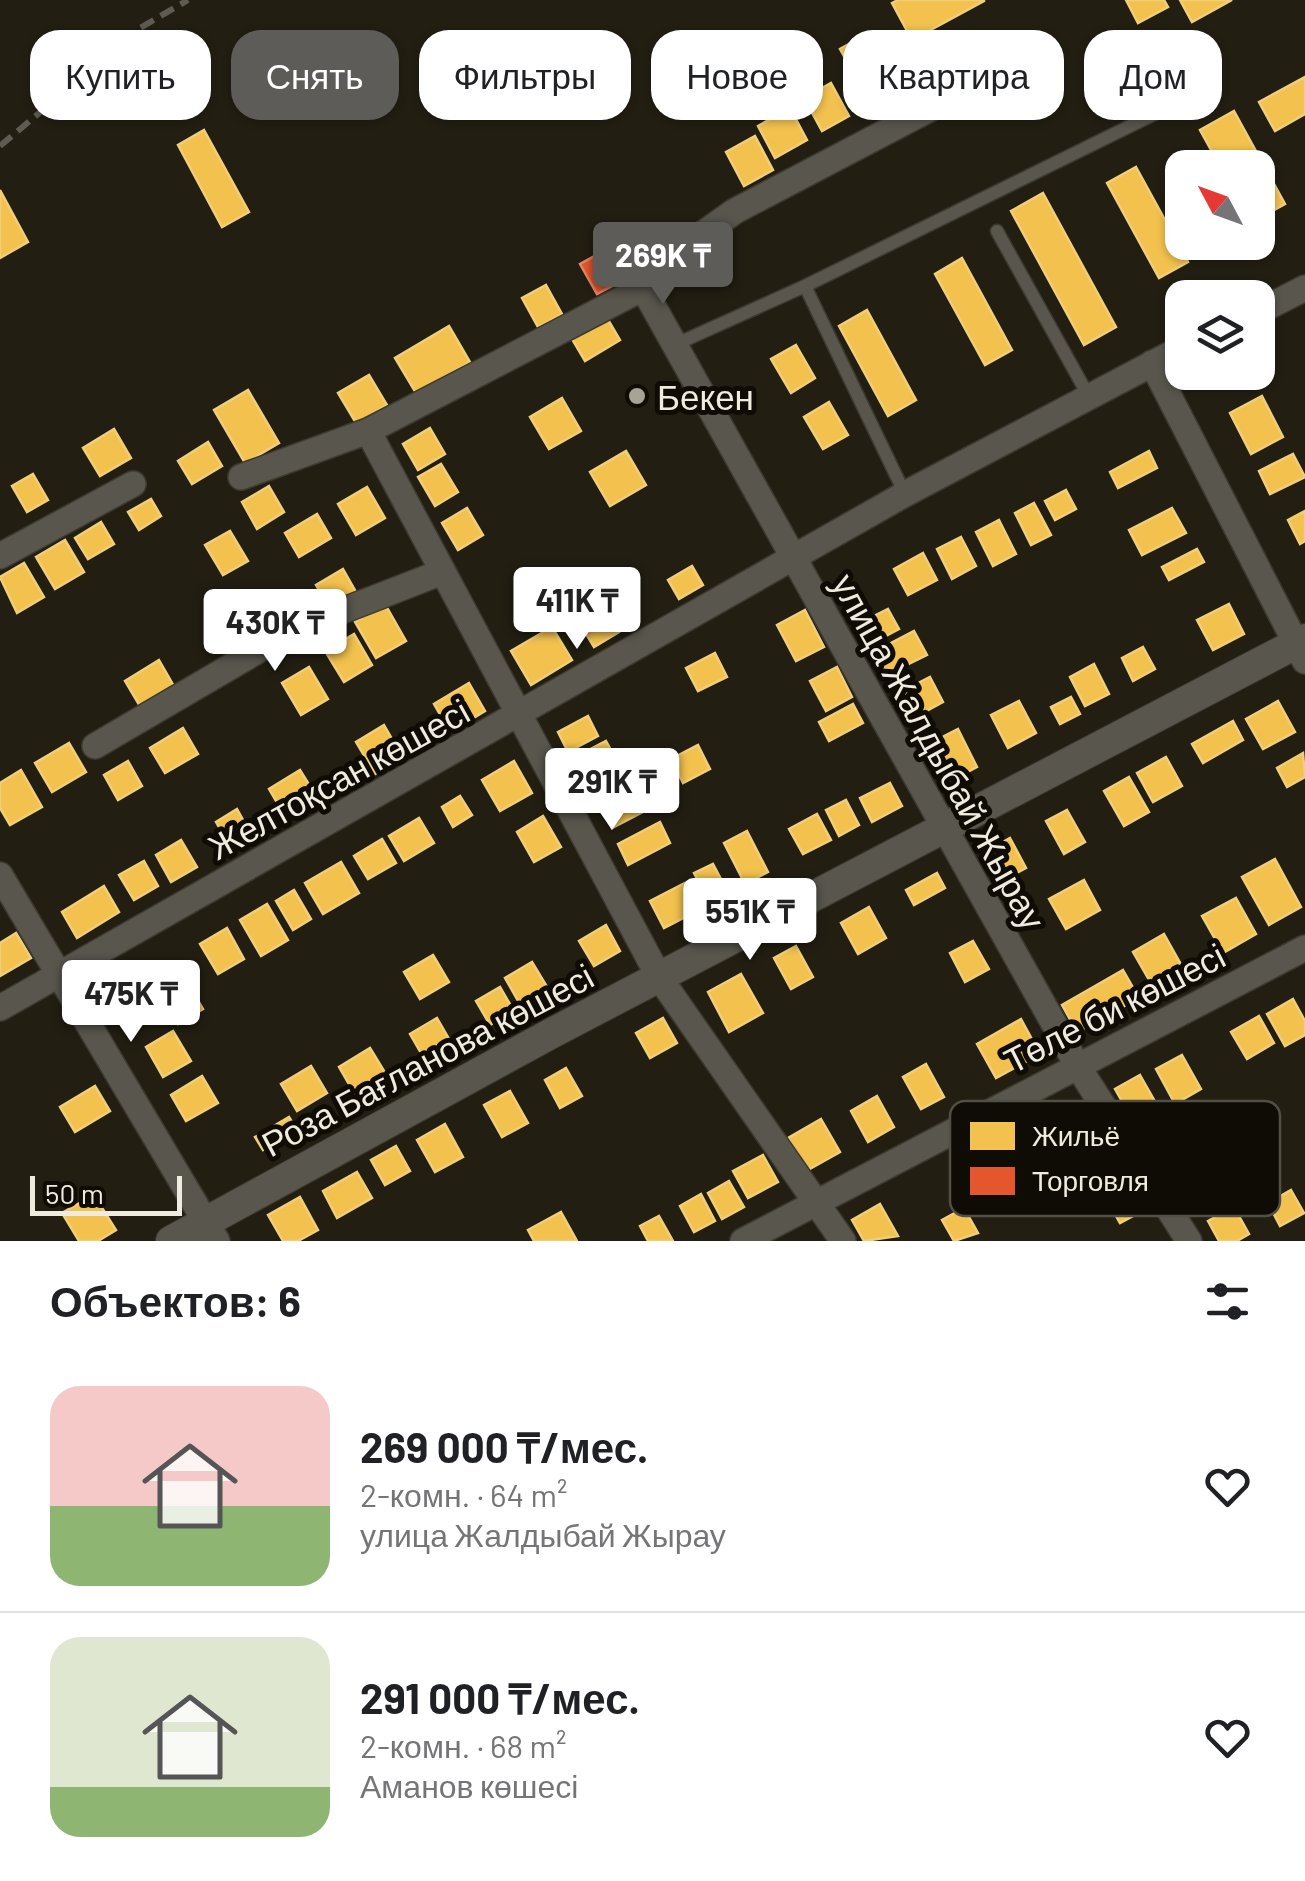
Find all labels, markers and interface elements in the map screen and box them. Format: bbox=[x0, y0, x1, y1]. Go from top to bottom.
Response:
chip: Купить bbox=[30, 30, 211, 120]
chip: Снять bbox=[231, 30, 399, 120]
chip: Фильтры bbox=[419, 30, 631, 120]
chip: Новое bbox=[651, 30, 823, 120]
chip: Квартира bbox=[843, 30, 1064, 120]
chip: Дом bbox=[1084, 30, 1222, 120]
north arrow bbox=[1165, 150, 1275, 260]
map controls bbox=[1165, 150, 1275, 390]
pin: 269K ₸ bbox=[582, 222, 744, 307]
text: 269K ₸ bbox=[615, 235, 711, 273]
button: layers bbox=[1165, 280, 1275, 390]
place label: Бекен bbox=[657, 375, 754, 417]
marker: Бекен bbox=[626, 385, 648, 407]
street label: улица Жалдыбай Жырау bbox=[825, 566, 1056, 937]
pin: 411K ₸ bbox=[496, 567, 658, 652]
text: 411K ₸ bbox=[535, 580, 619, 618]
pin: 430K ₸ bbox=[194, 589, 356, 674]
text: 430K ₸ bbox=[226, 602, 324, 640]
street label: Желтоқсан көшесі bbox=[200, 689, 476, 867]
pin: 291K ₸ bbox=[531, 748, 693, 833]
text: 291K ₸ bbox=[567, 761, 657, 799]
pin: 551K ₸ bbox=[669, 878, 831, 963]
text: 551K ₸ bbox=[705, 891, 795, 929]
street label: Төле би көшесі bbox=[997, 933, 1231, 1081]
street label: Роза Бағланова көшесі bbox=[254, 954, 600, 1164]
pin: 475K ₸ bbox=[50, 960, 212, 1045]
text: 475K ₸ bbox=[84, 973, 178, 1011]
legend bbox=[950, 1101, 1280, 1216]
text: Жильё bbox=[1032, 1118, 1120, 1152]
text: Торговля bbox=[1032, 1163, 1149, 1197]
scale bar bbox=[30, 1171, 182, 1216]
text: 50 m bbox=[45, 1176, 104, 1210]
icon: filters bbox=[1200, 1274, 1255, 1329]
text: Объектов: 6 bbox=[50, 1275, 301, 1325]
text: 269 000 ₸/мес. bbox=[360, 1421, 648, 1471]
icon: home bbox=[130, 1426, 250, 1546]
icon: heart bbox=[1200, 1459, 1255, 1514]
text: 2-комн. · 64 m² bbox=[360, 1475, 567, 1513]
text: улица Жалдыбай Жырау bbox=[360, 1515, 726, 1553]
text: 291 000 ₸/мес. bbox=[360, 1672, 640, 1722]
icon: home bbox=[130, 1677, 250, 1797]
icon: heart bbox=[1200, 1710, 1255, 1765]
text: 2-комн. · 68 m² bbox=[360, 1726, 566, 1764]
text: Аманов көшесі bbox=[360, 1766, 578, 1804]

